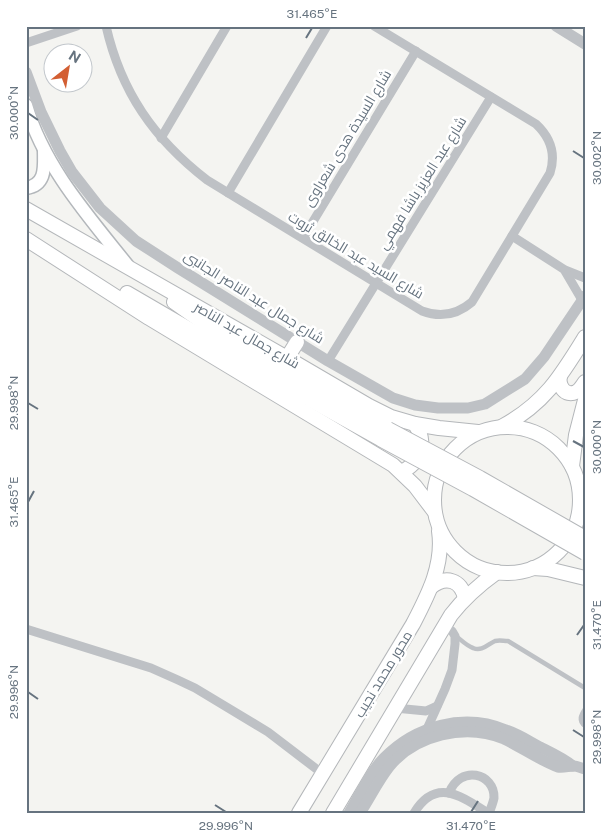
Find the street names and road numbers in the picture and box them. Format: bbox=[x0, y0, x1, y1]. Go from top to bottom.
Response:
street label: شارع السيدة هدى شعراوى bbox=[300, 67, 395, 210]
street label: شارع عبد العزيز باشا فهمي bbox=[375, 114, 473, 254]
street label: شارع السيد عبد الخالق ثروت bbox=[285, 208, 427, 303]
street label: شارع جمال عبد الناصر الجانبى bbox=[181, 247, 327, 347]
street label: شارع جمال عبد الناصر bbox=[191, 298, 303, 372]
street label: محور محمد نجيب bbox=[351, 628, 415, 720]

